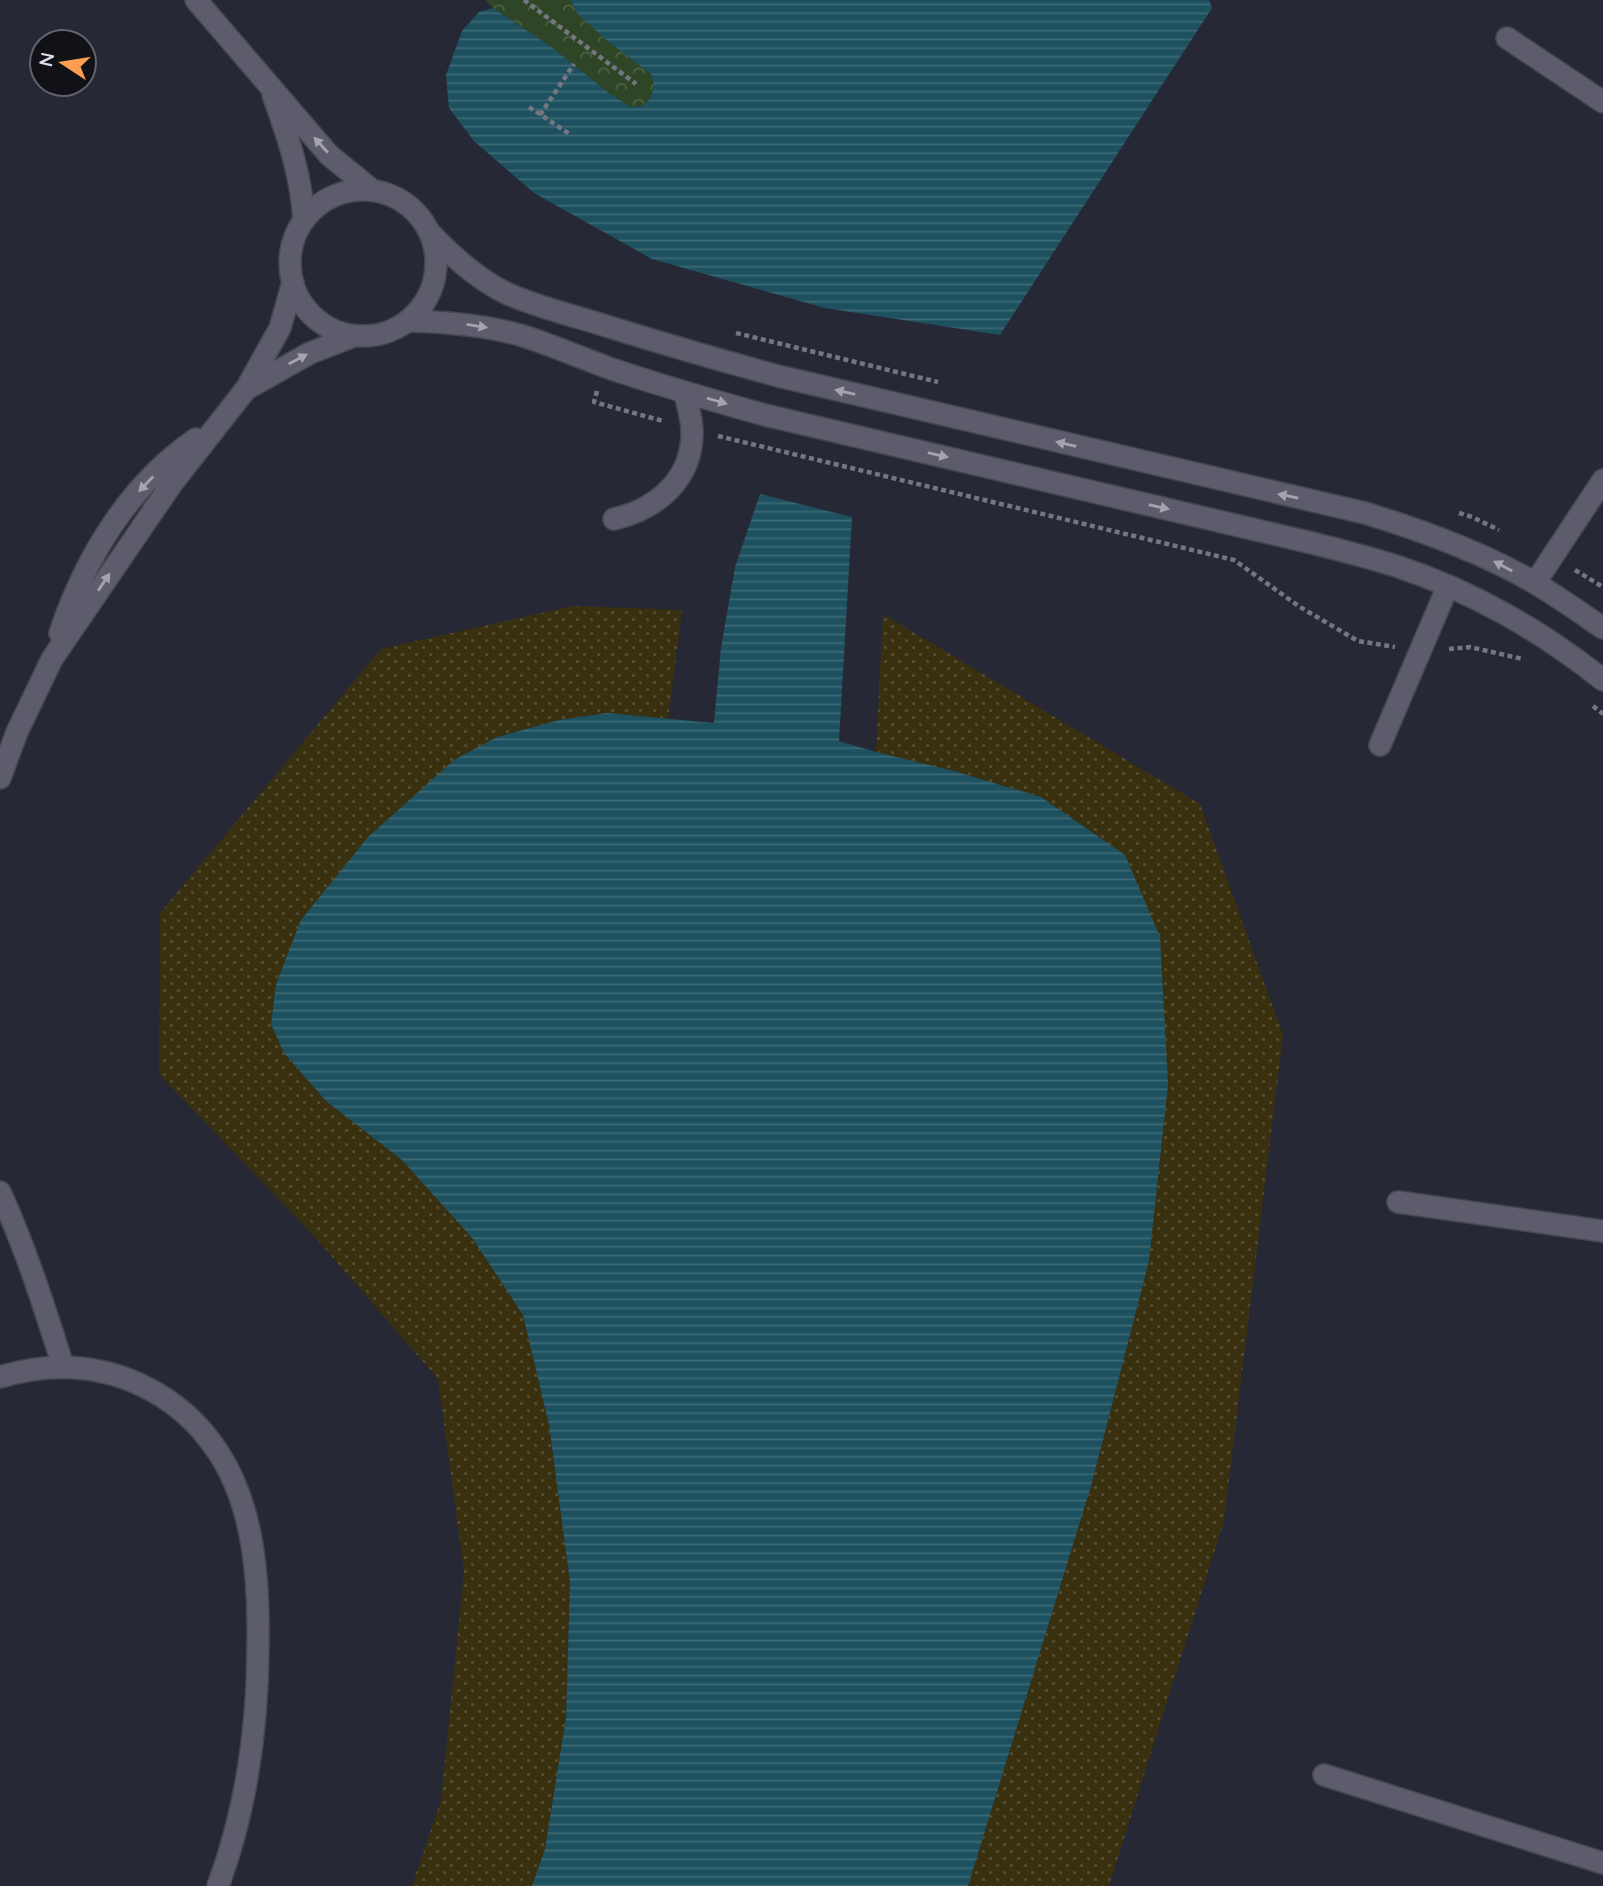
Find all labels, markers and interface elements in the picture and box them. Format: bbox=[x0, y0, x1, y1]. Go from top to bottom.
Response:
north arrow bbox=[28, 28, 98, 98]
text: N bbox=[33, 50, 60, 69]
one-way arrow bbox=[313, 137, 329, 154]
one-way arrow bbox=[466, 321, 488, 332]
one-way arrow bbox=[289, 353, 308, 365]
one-way arrow bbox=[834, 386, 856, 397]
one-way arrow bbox=[706, 397, 727, 407]
one-way arrow bbox=[1055, 438, 1077, 449]
one-way arrow bbox=[927, 450, 949, 461]
one-way arrow bbox=[138, 475, 154, 492]
one-way arrow bbox=[1277, 490, 1299, 501]
one-way arrow bbox=[1148, 502, 1170, 513]
one-way arrow bbox=[1493, 561, 1513, 572]
one-way arrow bbox=[97, 573, 111, 591]

